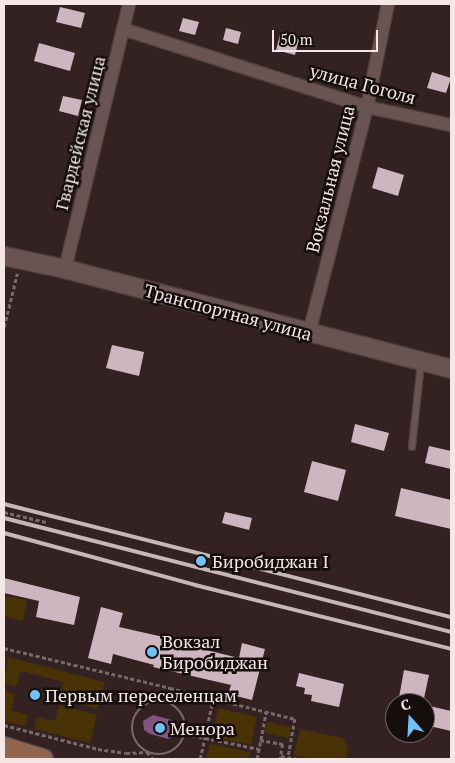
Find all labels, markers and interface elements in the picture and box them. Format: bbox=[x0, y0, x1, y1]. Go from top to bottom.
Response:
scale bar bbox=[275, 20, 381, 52]
text: 50 m bbox=[280, 29, 313, 49]
street label: Гвардейская улица bbox=[50, 54, 110, 212]
street label: улица Гоголя bbox=[308, 59, 418, 109]
street label: Вокзальная улица bbox=[301, 103, 359, 255]
street label: Транспортная улица bbox=[142, 279, 314, 345]
place label: Биробиджан I bbox=[212, 550, 329, 572]
marker: Биробиджан I bbox=[194, 554, 208, 568]
place label: Вокзал Биробиджан bbox=[162, 631, 268, 674]
marker: Вокзал Биробиджан bbox=[146, 646, 158, 658]
place label: Первым переселенцам bbox=[45, 684, 237, 706]
marker: Первым переселенцам bbox=[29, 689, 41, 701]
north arrow bbox=[385, 693, 435, 743]
text: С bbox=[398, 694, 413, 715]
place label: Менора bbox=[170, 717, 235, 739]
marker: Менора bbox=[154, 722, 166, 734]

